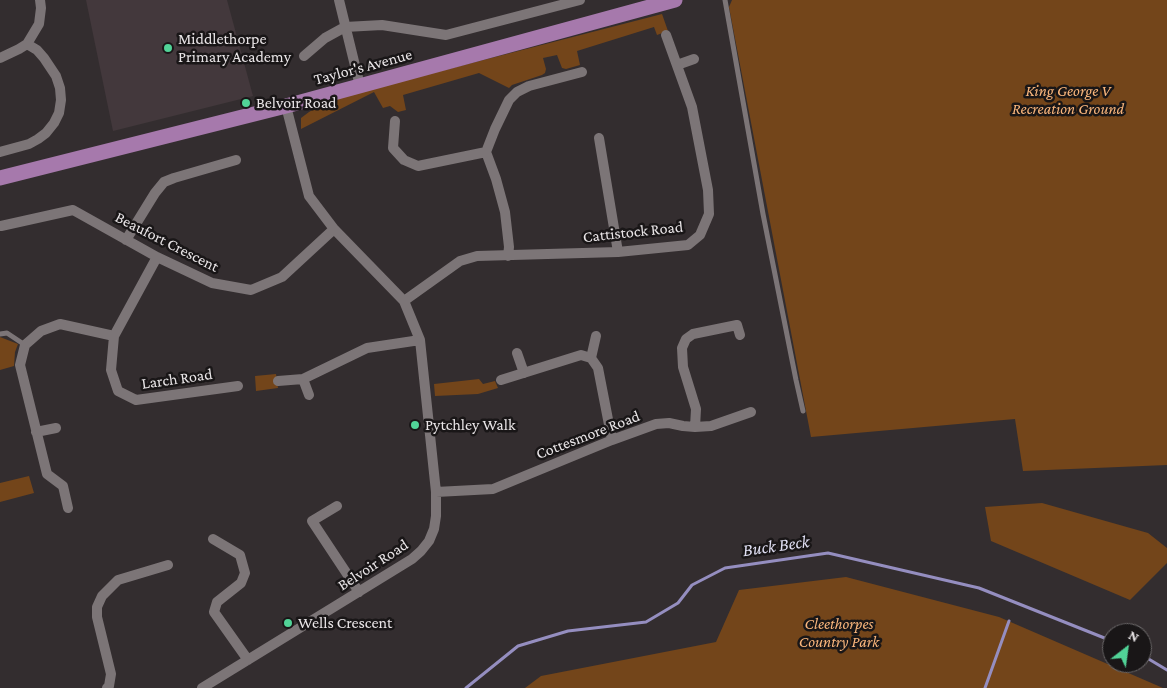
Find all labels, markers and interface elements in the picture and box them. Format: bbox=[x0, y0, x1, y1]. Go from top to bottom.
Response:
place label: Middlethorpe Primary Academy bbox=[178, 29, 291, 67]
marker: Middlethorpe Primary Academy bbox=[162, 42, 174, 54]
street label: Taylor's Avenue bbox=[312, 45, 414, 89]
park label: King George V Recreation Ground bbox=[1012, 81, 1124, 119]
place label: Belvoir Road bbox=[256, 93, 336, 113]
marker: Belvoir Road bbox=[240, 97, 252, 109]
street label: Beaufort Crescent bbox=[112, 208, 222, 276]
street label: Cattistock Road bbox=[582, 217, 684, 247]
street label: Larch Road bbox=[140, 365, 214, 393]
street label: Cottesmore Road bbox=[533, 406, 643, 464]
place label: Pytchley Walk bbox=[425, 415, 516, 435]
marker: Pytchley Walk bbox=[409, 419, 421, 431]
water label: Buck Beck bbox=[741, 531, 811, 561]
street label: Belvoir Road bbox=[334, 535, 412, 595]
place label: Wells Crescent bbox=[298, 613, 392, 633]
park label: Cleethorpes Country Park bbox=[799, 614, 879, 652]
marker: Wells Crescent bbox=[282, 617, 294, 629]
north arrow bbox=[1102, 623, 1152, 673]
text: N bbox=[1126, 627, 1142, 645]

